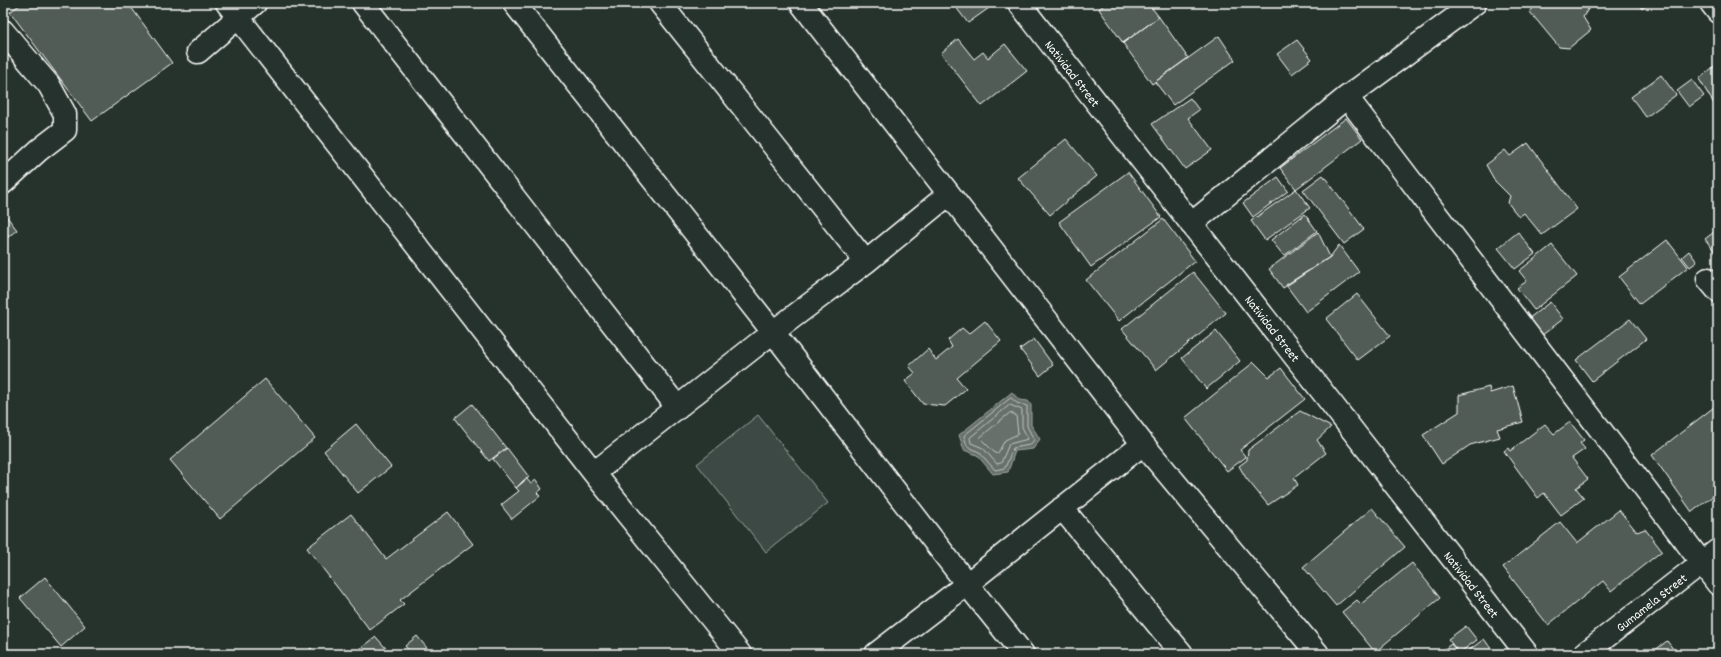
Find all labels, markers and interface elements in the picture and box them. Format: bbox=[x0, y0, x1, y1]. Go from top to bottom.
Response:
street label: Natividad Street bbox=[1039, 37, 1103, 112]
street label: Natividad Street bbox=[1239, 292, 1303, 367]
street label: Natividad Street bbox=[1438, 548, 1502, 623]
street label: Gumamela Street bbox=[1613, 570, 1692, 638]

